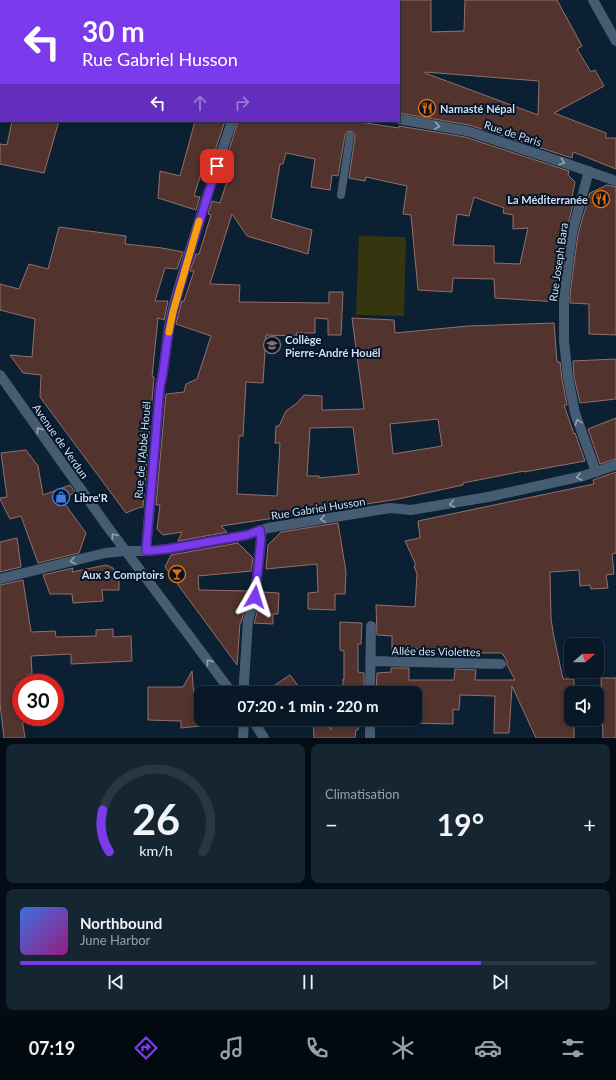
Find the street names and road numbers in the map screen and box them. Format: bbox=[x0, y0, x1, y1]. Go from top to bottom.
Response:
street label: Rue de Paris bbox=[483, 118, 544, 148]
street label: Rue Joseph Bara bbox=[546, 222, 570, 302]
street label: Avenue de Verdun bbox=[30, 401, 92, 481]
street label: Rue de l'Abbé Houël bbox=[131, 401, 153, 499]
street label: Rue Gabriel Husson bbox=[270, 494, 366, 522]
street label: Allée des Violettes bbox=[391, 644, 481, 658]

